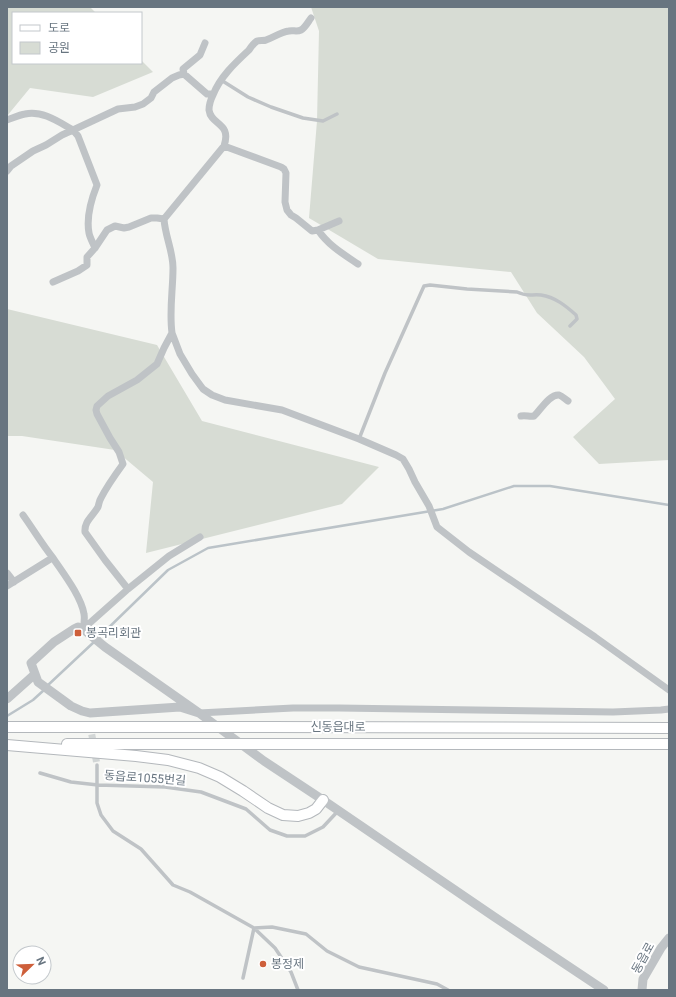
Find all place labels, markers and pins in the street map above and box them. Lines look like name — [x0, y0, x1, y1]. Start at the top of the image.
place label: 봉곡리회관 — [86, 626, 141, 640]
marker: 봉곡리회관 — [73, 628, 83, 638]
place label: 봉정제 — [271, 957, 304, 971]
marker: 봉정제 — [258, 959, 268, 969]

